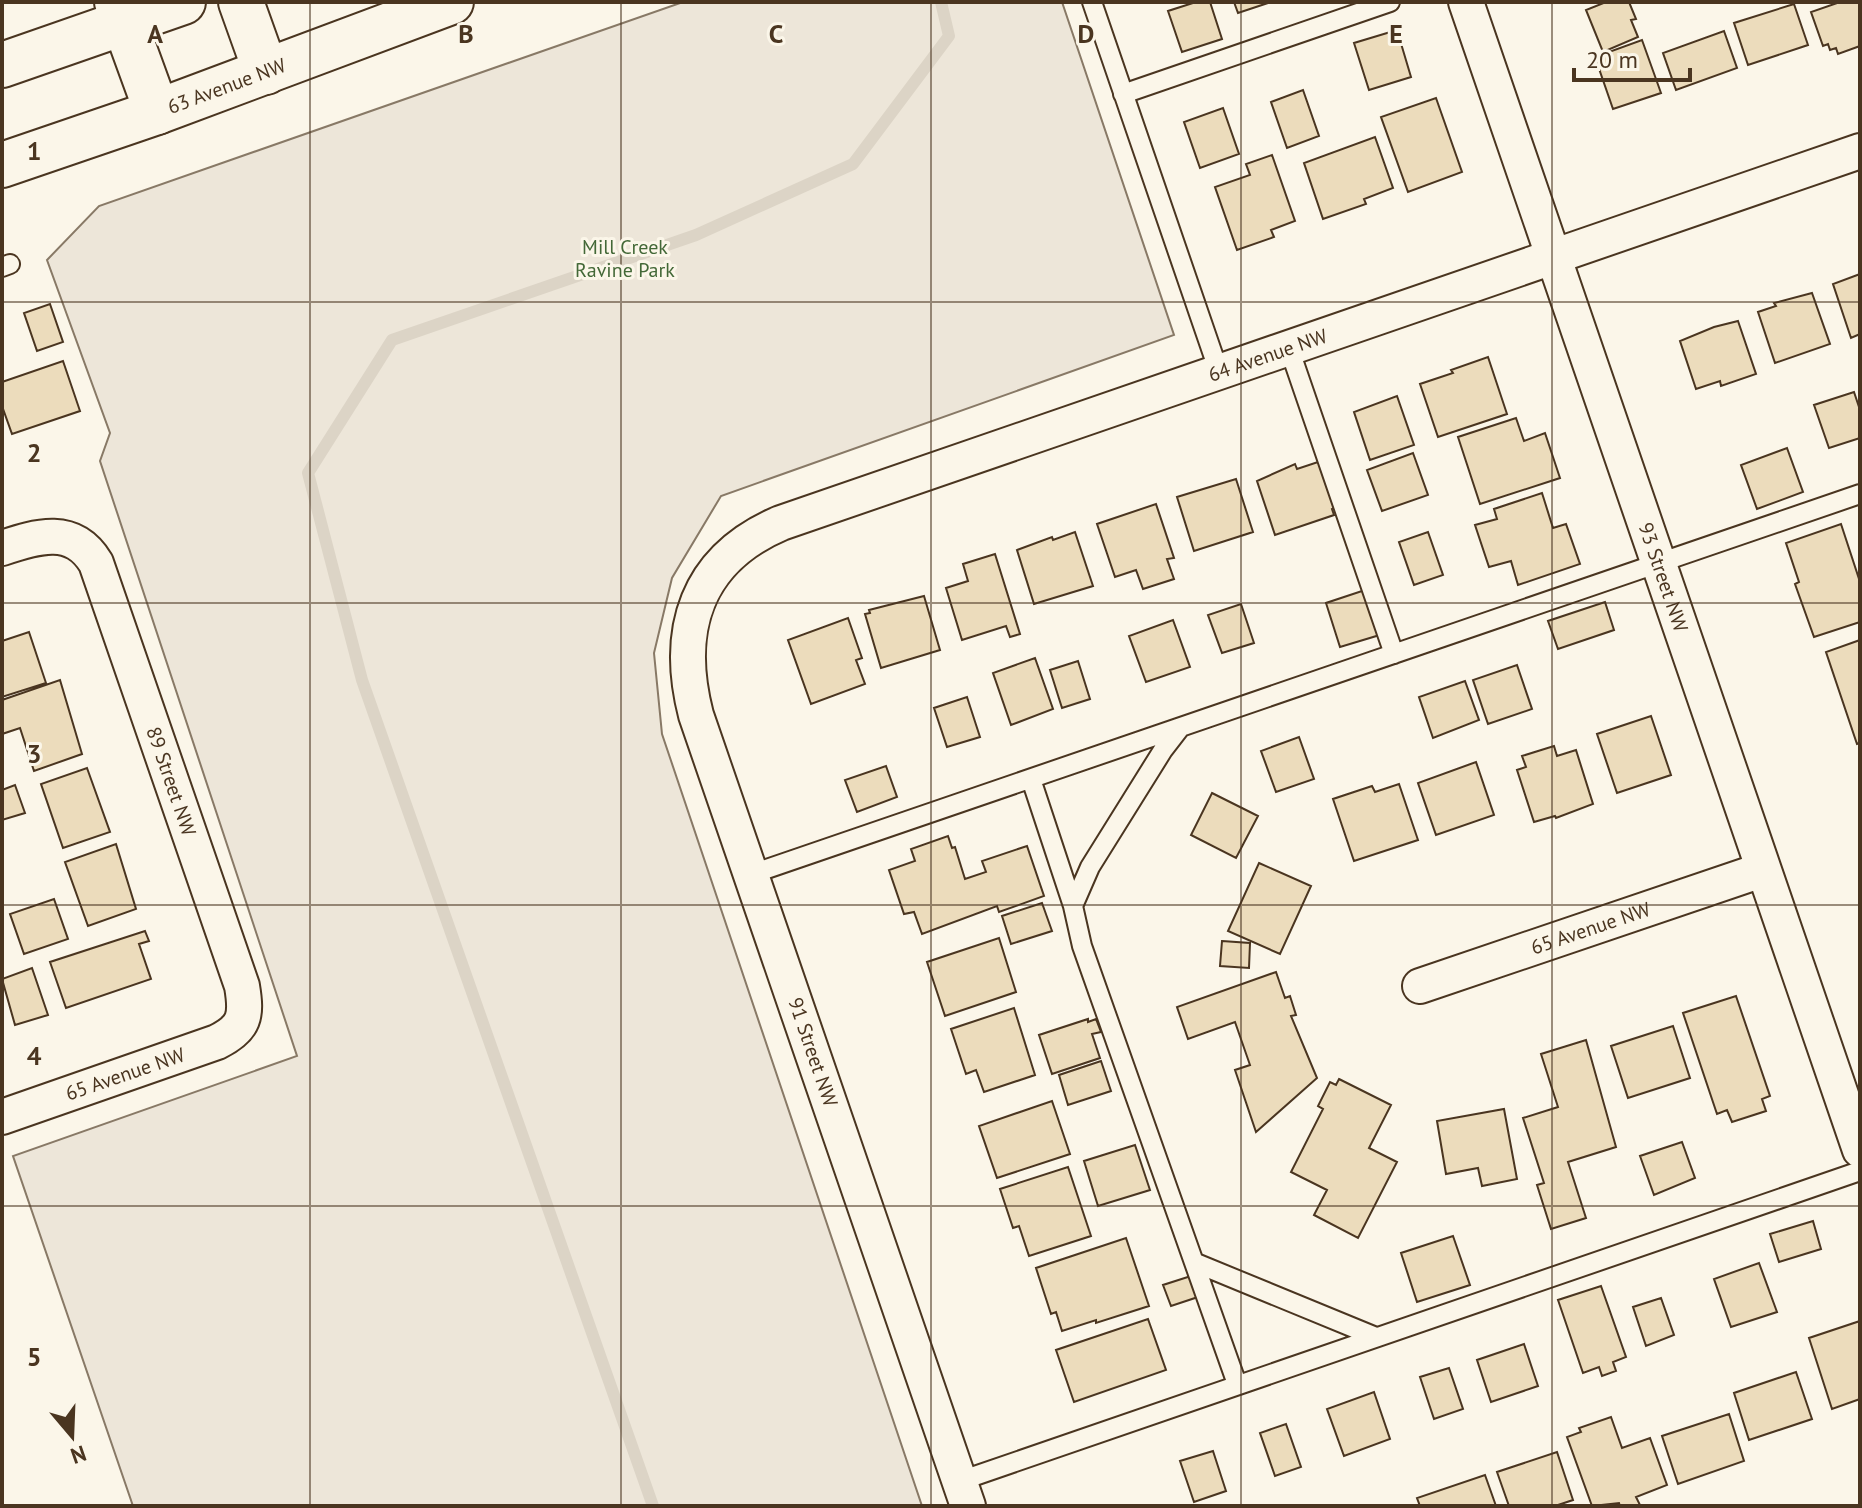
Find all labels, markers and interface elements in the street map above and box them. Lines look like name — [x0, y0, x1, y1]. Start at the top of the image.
text: A — [147, 17, 163, 50]
text: B — [458, 17, 474, 50]
text: C — [769, 17, 783, 50]
text: D — [1078, 17, 1094, 50]
text: E — [1389, 17, 1403, 50]
scale bar — [1574, 32, 1690, 82]
text: 20 m — [1586, 44, 1638, 75]
street label: 63 Avenue NW — [164, 52, 290, 120]
text: 1 — [27, 134, 41, 167]
park label: Mill Creek Ravine Park — [575, 234, 675, 283]
street label: 64 Avenue NW — [1205, 323, 1331, 388]
text: 2 — [27, 436, 41, 469]
street label: 93 Street NW — [1633, 519, 1694, 635]
street label: 89 Street NW — [140, 723, 202, 839]
text: 3 — [27, 737, 41, 770]
street label: 65 Avenue NW — [1527, 896, 1654, 960]
street label: 91 Street NW — [782, 994, 844, 1110]
text: 4 — [27, 1039, 42, 1072]
street label: 65 Avenue NW — [62, 1041, 188, 1107]
text: 5 — [27, 1340, 41, 1373]
north arrow — [32, 1396, 112, 1476]
text: N — [67, 1439, 90, 1471]

